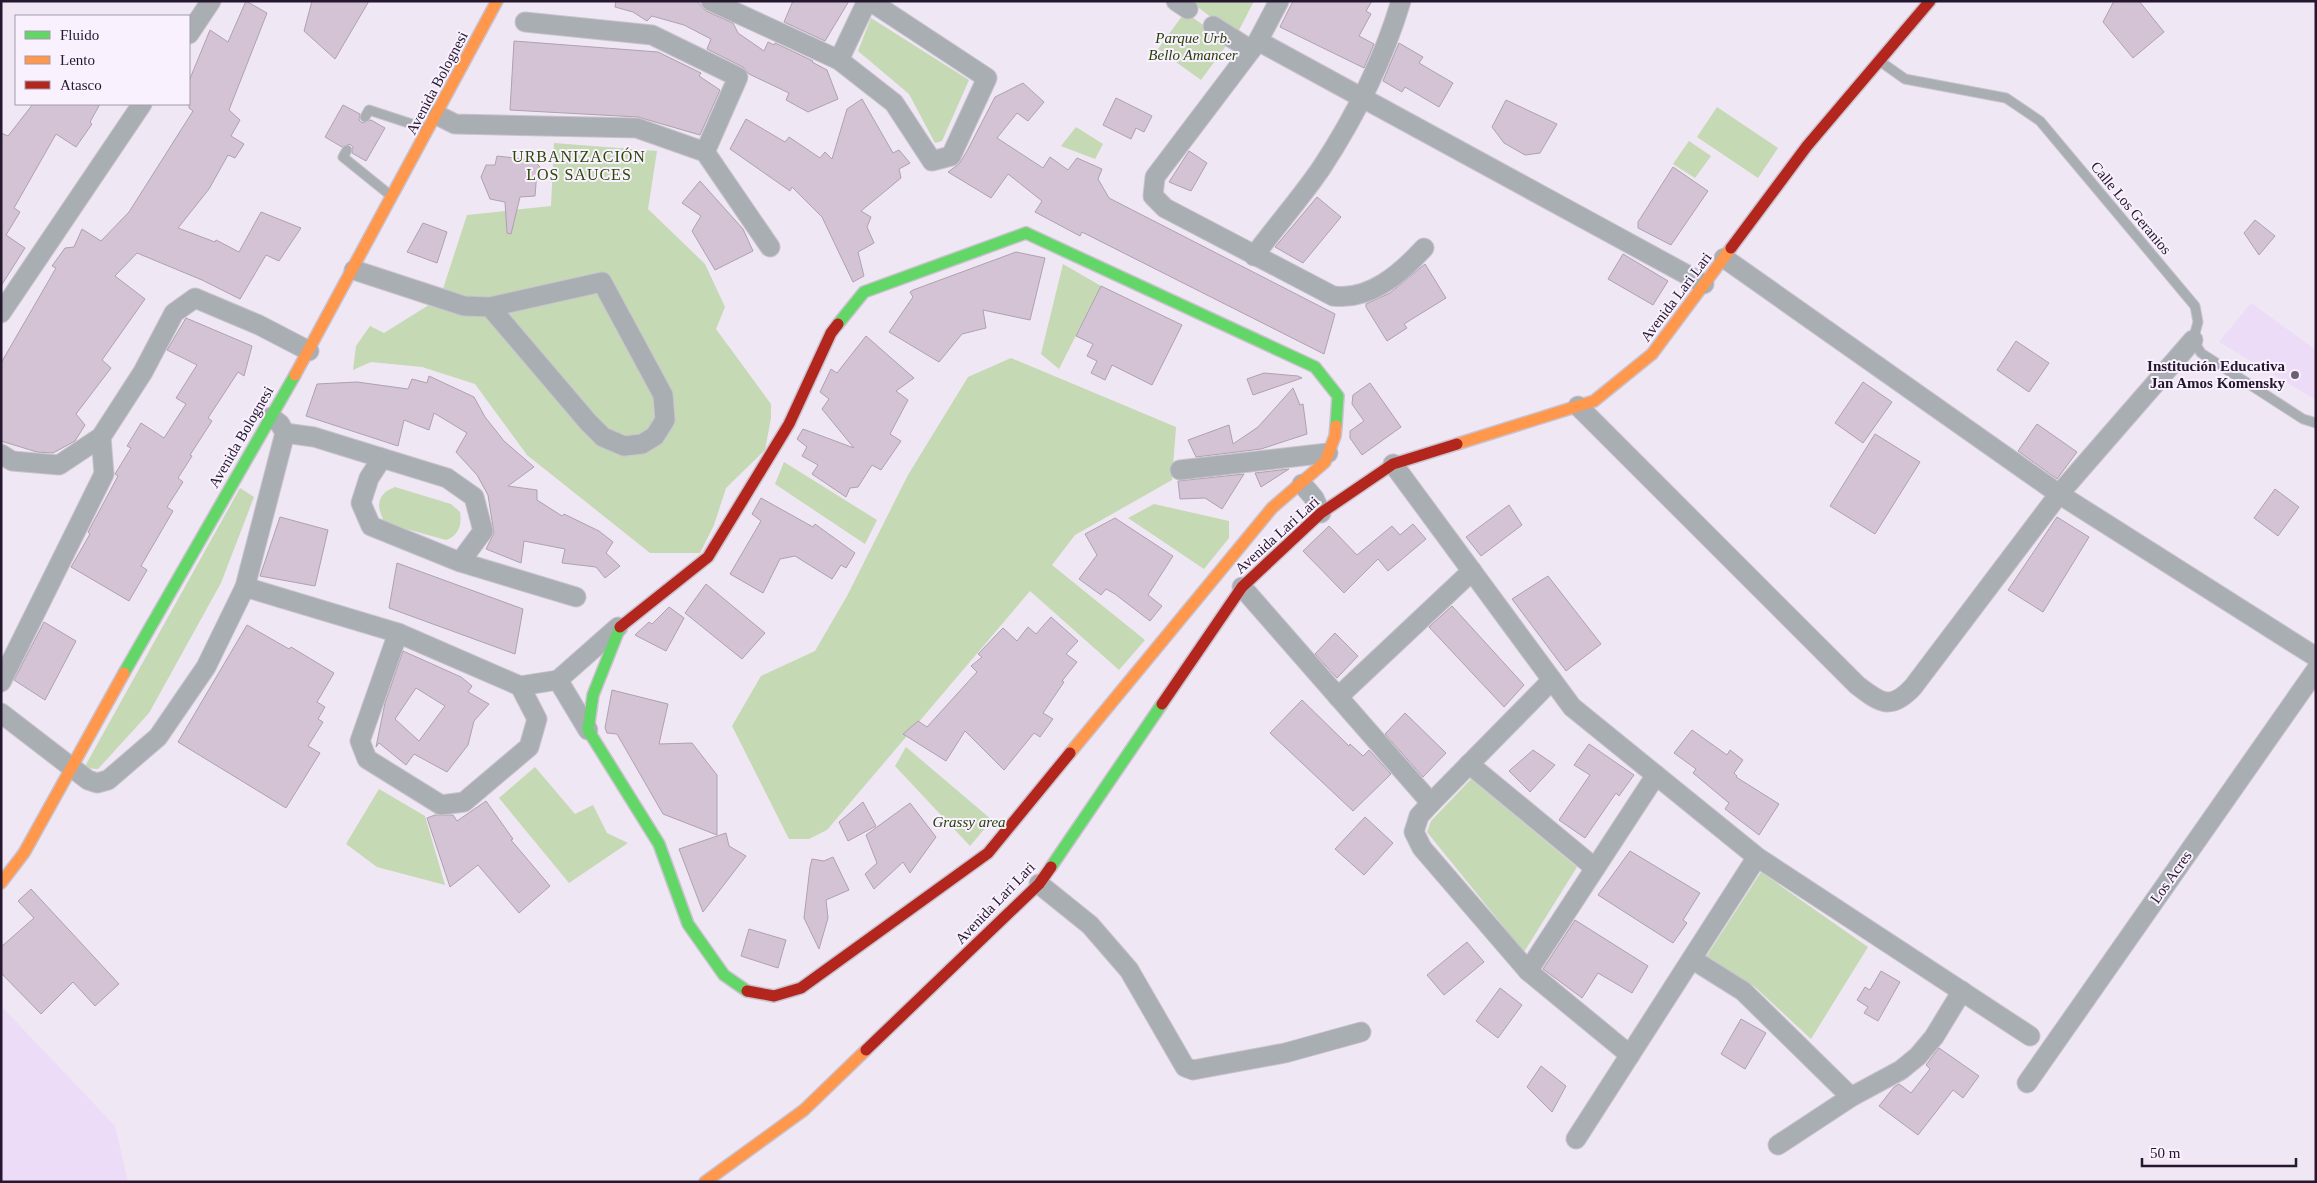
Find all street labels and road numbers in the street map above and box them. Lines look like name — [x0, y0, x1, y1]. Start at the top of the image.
street label: Avenida Bolognesi — [403, 29, 471, 137]
street label: Calle Los Geranios — [2088, 158, 2174, 258]
street label: Avenida Lari Lari — [1637, 249, 1715, 345]
street label: Avenida Bolognesi — [205, 384, 277, 490]
street label: Avenida Lari Lari — [1232, 493, 1322, 577]
street label: Los Acres — [2147, 848, 2195, 906]
street label: Avenida Lari Lari — [952, 859, 1038, 947]

